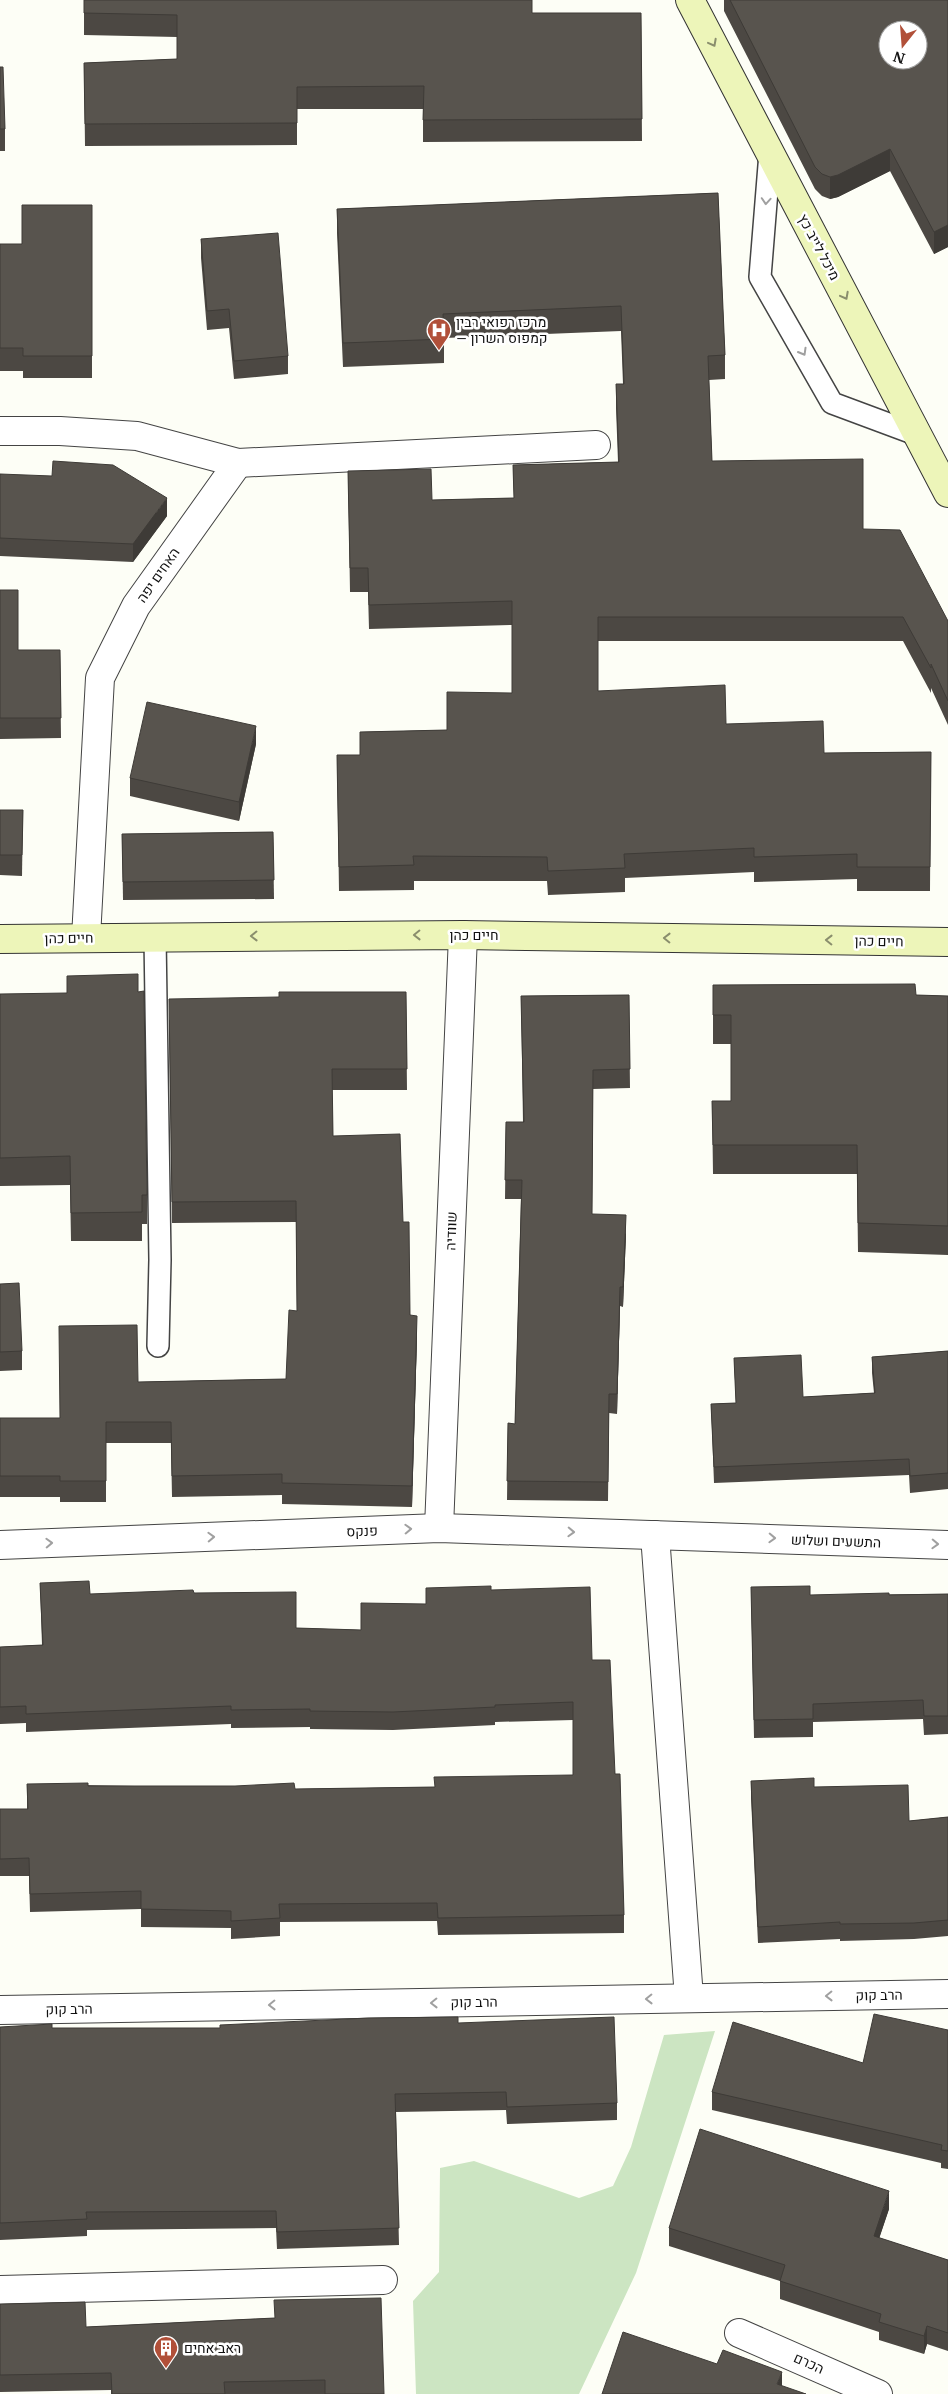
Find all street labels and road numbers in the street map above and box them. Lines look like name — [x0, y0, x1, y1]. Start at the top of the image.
street label: מיכל לייב כץ — [794, 211, 844, 283]
street label: האחים יפה — [132, 544, 184, 606]
street label: חיים כהן — [450, 926, 498, 944]
street label: חיים כהן — [44, 929, 94, 947]
street label: חיים כהן — [854, 932, 904, 950]
street label: שוודיה — [441, 1211, 461, 1251]
street label: פנקס — [346, 1521, 378, 1541]
street label: התשעים ושלוש — [791, 1530, 881, 1552]
street label: הרב קוק — [855, 1986, 903, 2004]
street label: הרב קוק — [450, 1993, 498, 2011]
street label: הרב קוק — [45, 2000, 93, 2018]
street label: הכרם — [791, 2348, 827, 2378]

